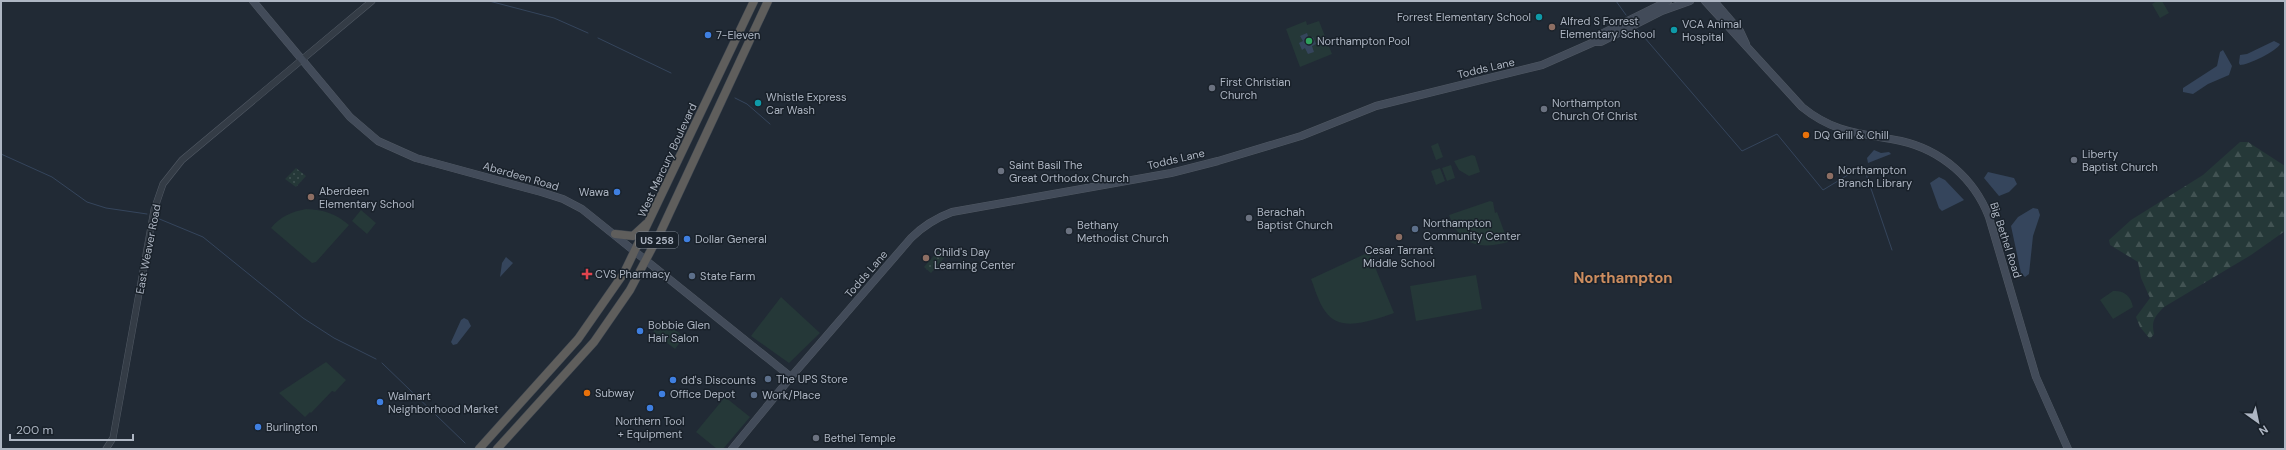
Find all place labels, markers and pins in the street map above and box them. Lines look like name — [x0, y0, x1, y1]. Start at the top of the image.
place label: Forrest Elementary School — [1397, 10, 1531, 24]
marker: Forrest Elementary School — [1534, 12, 1544, 22]
place label: Alfred S Forrest Elementary School — [1560, 14, 1655, 41]
place label: VCA Animal Hospital — [1682, 17, 1742, 44]
marker: Alfred S Forrest Elementary School — [1547, 22, 1557, 32]
marker: VCA Animal Hospital — [1669, 25, 1679, 35]
place label: 7-Eleven — [716, 28, 760, 42]
marker: 7-Eleven — [703, 30, 713, 40]
place label: Northampton Pool — [1317, 34, 1410, 48]
marker: Northampton Pool — [1304, 36, 1314, 46]
place label: First Christian Church — [1220, 75, 1291, 102]
marker: First Christian Church — [1207, 83, 1217, 93]
place label: Whistle Express Car Wash — [766, 90, 847, 117]
place label: Northampton Church Of Christ — [1552, 96, 1638, 123]
marker: Whistle Express Car Wash — [753, 98, 763, 108]
marker: Northampton Church Of Christ — [1539, 104, 1549, 114]
place label: DQ Grill & Chill — [1814, 128, 1889, 142]
marker: DQ Grill & Chill — [1801, 130, 1811, 140]
place label: Liberty Baptist Church — [2082, 147, 2158, 174]
marker: Liberty Baptist Church — [2069, 155, 2079, 165]
place label: Saint Basil The Great Orthodox Church — [1009, 158, 1129, 185]
place label: Northampton Branch Library — [1838, 163, 1912, 190]
marker: Saint Basil The Great Orthodox Church — [996, 166, 1006, 176]
marker: Northampton Branch Library — [1825, 171, 1835, 181]
place label: Aberdeen Elementary School — [319, 184, 414, 211]
place label: Wawa — [579, 185, 609, 199]
marker: Wawa — [612, 187, 622, 197]
marker: Aberdeen Elementary School — [306, 192, 316, 202]
place label: Berachah Baptist Church — [1257, 205, 1333, 232]
marker: Berachah Baptist Church — [1244, 213, 1254, 223]
place label: Northampton Community Center — [1423, 216, 1521, 243]
place label: Bethany Methodist Church — [1077, 218, 1169, 245]
marker: Northampton Community Center — [1410, 224, 1420, 234]
marker: Bethany Methodist Church — [1064, 226, 1074, 236]
place label: Dollar General — [695, 232, 767, 246]
marker: Cesar Tarrant Middle School — [1394, 232, 1404, 242]
marker: Dollar General — [682, 234, 692, 244]
place label: Cesar Tarrant Middle School — [1363, 243, 1435, 270]
place label: Child's Day Learning Center — [934, 245, 1015, 272]
marker: Child's Day Learning Center — [921, 253, 931, 263]
place label: CVS Pharmacy — [595, 267, 670, 281]
marker: CVS Pharmacy — [582, 269, 592, 279]
place label: State Farm — [700, 269, 755, 283]
marker: State Farm — [687, 271, 697, 281]
place label: Bobbie Glen Hair Salon — [648, 318, 710, 345]
marker: Bobbie Glen Hair Salon — [635, 326, 645, 336]
place label: The UPS Store — [776, 372, 848, 386]
place label: dd's Discounts — [681, 373, 756, 387]
marker: The UPS Store — [763, 374, 773, 384]
marker: dd's Discounts — [668, 375, 678, 385]
place label: Subway — [595, 386, 635, 400]
place label: Office Depot — [670, 387, 735, 401]
marker: Subway — [582, 388, 592, 398]
place label: Work/Place — [762, 388, 821, 402]
place label: Walmart Neighborhood Market — [388, 389, 498, 416]
marker: Office Depot — [657, 389, 667, 399]
marker: Work/Place — [749, 390, 759, 400]
marker: Walmart Neighborhood Market — [375, 397, 385, 407]
marker: Northern Tool + Equipment — [645, 403, 655, 413]
place label: Northern Tool + Equipment — [615, 414, 685, 441]
place label: Burlington — [266, 420, 318, 434]
marker: Burlington — [253, 422, 263, 432]
place label: Bethel Temple — [824, 431, 896, 445]
marker: Bethel Temple — [811, 433, 821, 443]

